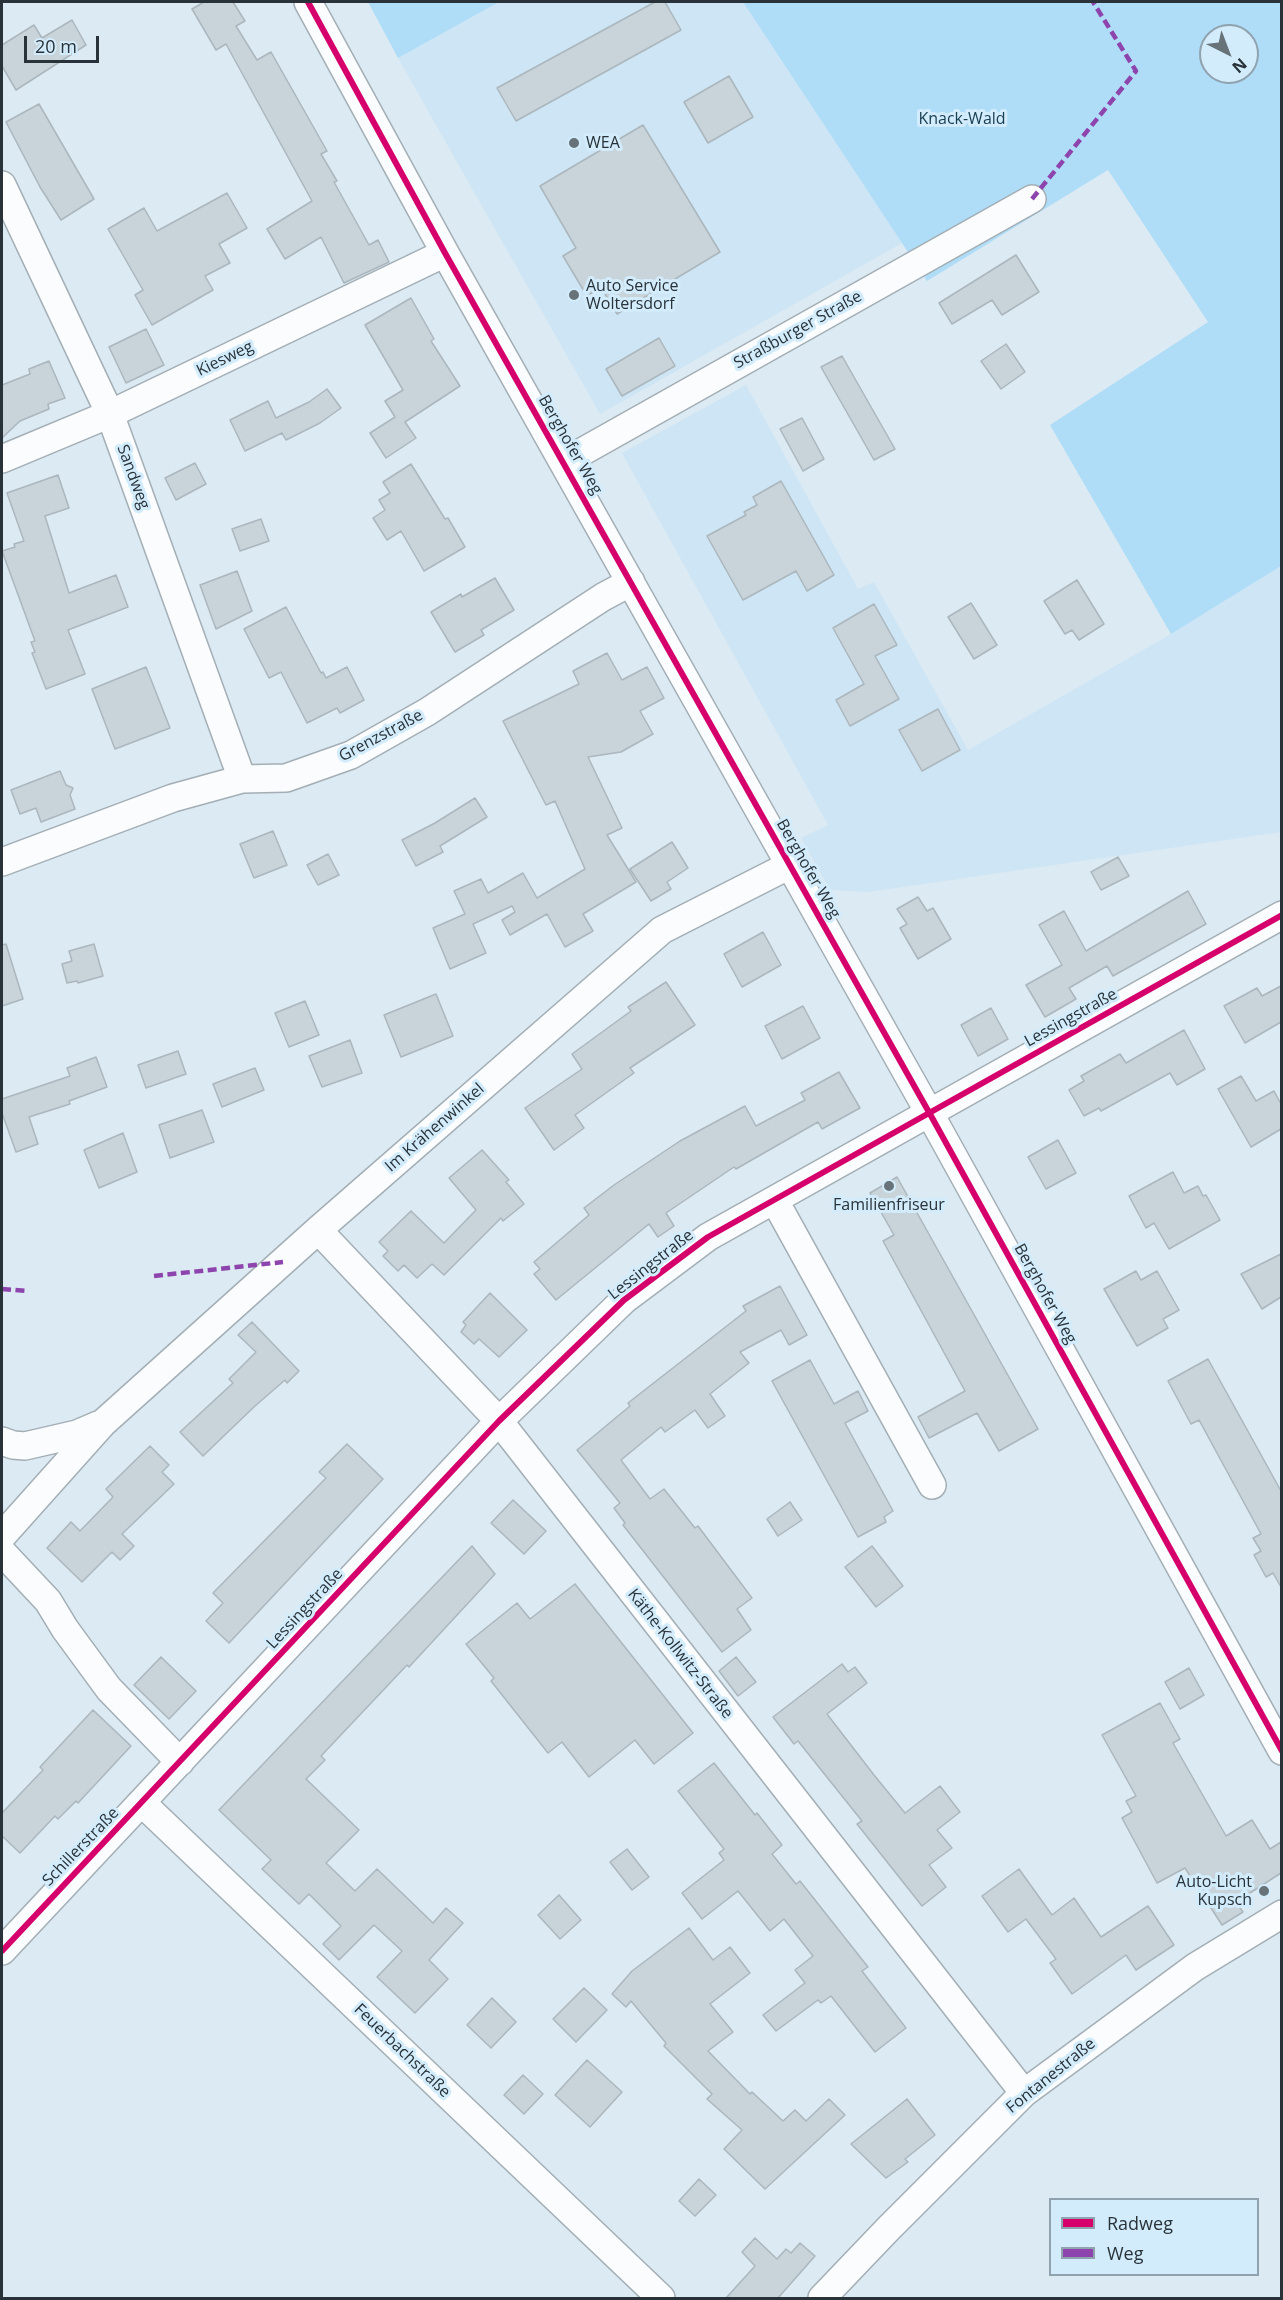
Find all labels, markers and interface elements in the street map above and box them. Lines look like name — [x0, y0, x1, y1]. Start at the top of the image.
scale bar — [27, 24, 102, 62]
north arrow — [1199, 24, 1259, 84]
text: 20 m — [35, 34, 77, 58]
text: N — [1228, 53, 1252, 78]
park label: Knack-Wald — [918, 109, 1006, 129]
place label: WEA — [586, 133, 620, 153]
marker: WEA — [567, 136, 581, 150]
place label: Auto Service Woltersdorf — [586, 276, 678, 314]
street label: Straßburger Straße — [731, 287, 865, 373]
marker: Auto Service Woltersdorf — [567, 288, 581, 302]
street label: Kiesweg — [194, 337, 256, 381]
street label: Berghofer Weg — [534, 392, 606, 498]
street label: Sandweg — [112, 442, 154, 512]
street label: Grenzstraße — [336, 706, 426, 766]
street label: Berghofer Weg — [772, 816, 844, 922]
street label: Lessingstraße — [1021, 985, 1121, 1051]
street label: Im Krähenwinkel — [382, 1080, 488, 1176]
marker: Familienfriseur — [882, 1179, 896, 1193]
place label: Familienfriseur — [833, 1195, 945, 1215]
street label: Lessingstraße — [605, 1226, 697, 1304]
street label: Berghofer Weg — [1010, 1241, 1080, 1347]
street label: Lessingstraße — [263, 1565, 347, 1653]
street label: Käthe-Kollwitz-Straße — [623, 1585, 737, 1723]
street label: Schillerstraße — [39, 1804, 123, 1890]
place label: Auto-Licht Kupsch — [1176, 1872, 1252, 1910]
marker: Auto-Licht Kupsch — [1257, 1884, 1271, 1898]
street label: Feuerbachstraße — [350, 2000, 454, 2102]
street label: Fontanestraße — [1003, 2034, 1099, 2118]
legend — [1049, 2198, 1259, 2276]
text: Radweg — [1107, 2211, 1173, 2235]
text: Weg — [1107, 2241, 1144, 2265]

